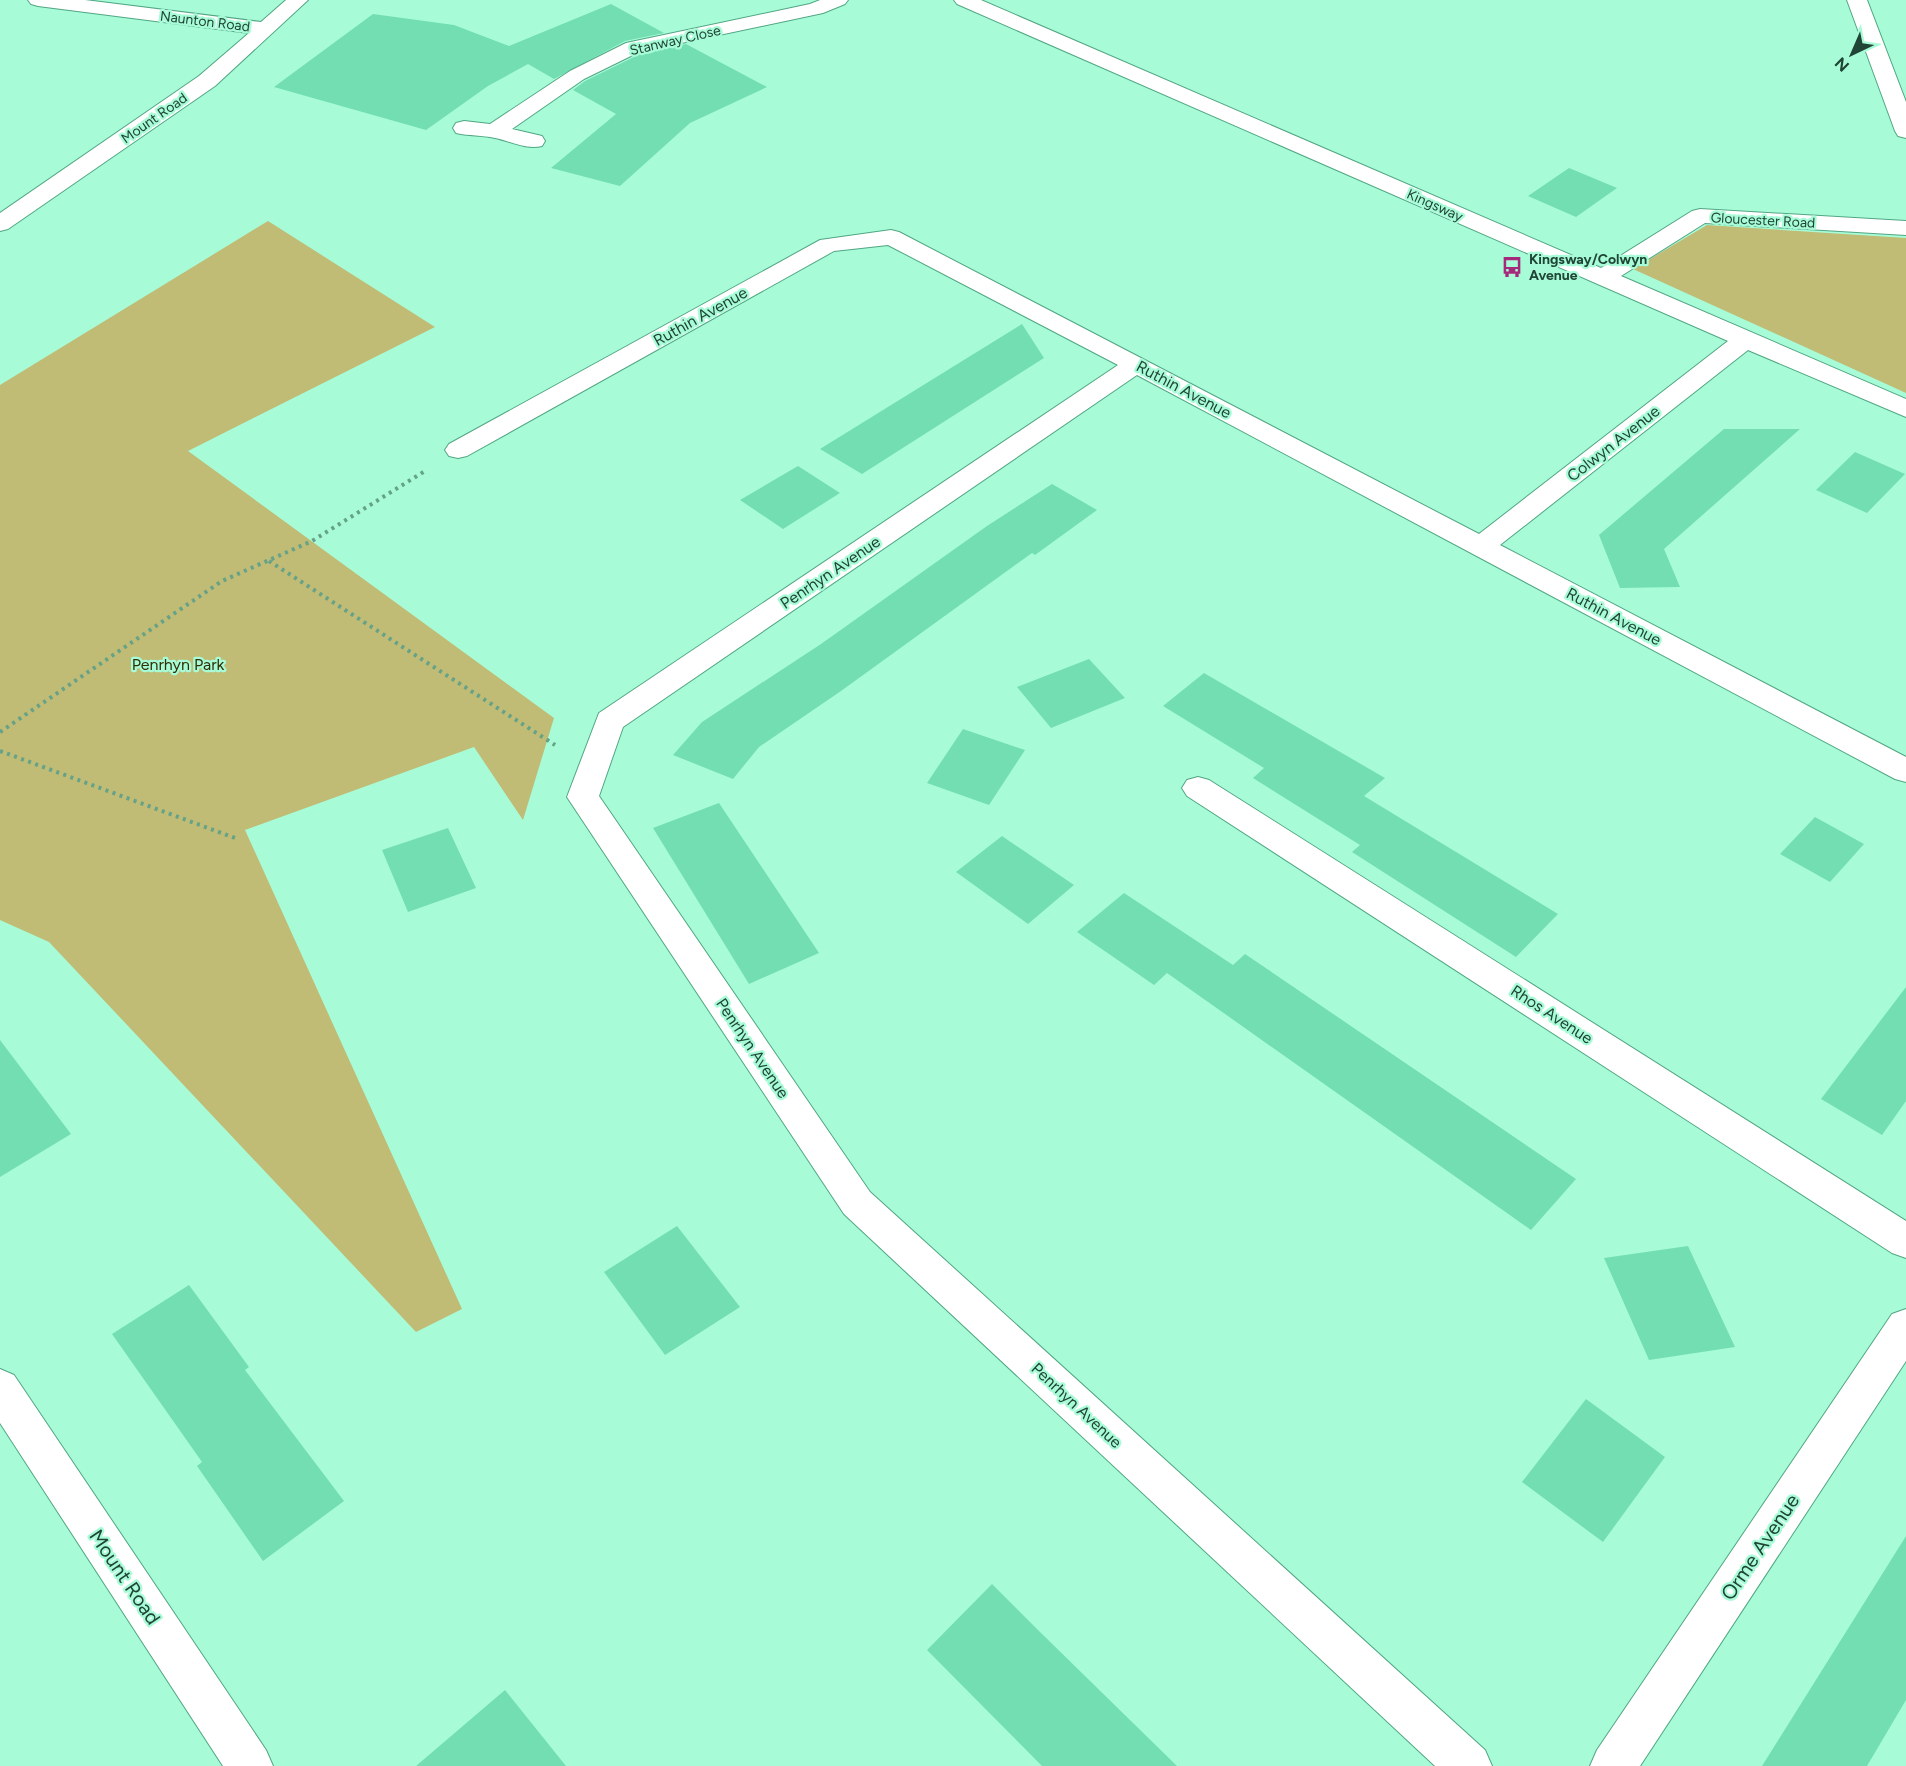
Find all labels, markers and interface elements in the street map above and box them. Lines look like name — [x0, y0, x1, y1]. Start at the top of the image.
street label: Naunton Road — [159, 8, 251, 35]
street label: Stanway Close — [628, 22, 723, 59]
north arrow — [1822, 24, 1882, 84]
text: N — [1831, 53, 1853, 76]
street label: Mount Road — [118, 89, 191, 147]
street label: Kingsway — [1404, 186, 1466, 226]
street label: Gloucester Road — [1710, 209, 1816, 232]
place label: Kingsway/Colwyn Avenue — [1529, 251, 1647, 284]
bus stop icon: Kingsway/Colwyn Avenue — [1500, 255, 1524, 279]
street label: Ruthin Avenue — [650, 283, 751, 350]
street label: Ruthin Avenue — [1133, 356, 1235, 423]
street label: Colwyn Avenue — [1563, 401, 1664, 485]
street label: Penrhyn Avenue — [777, 532, 884, 613]
street label: Ruthin Avenue — [1563, 583, 1665, 650]
park label: Penrhyn Park — [132, 655, 225, 674]
street label: Rhos Avenue — [1507, 981, 1596, 1048]
street label: Penrhyn Avenue — [712, 995, 793, 1102]
street label: Penrhyn Avenue — [1028, 1359, 1126, 1452]
street label: Orme Avenue — [1716, 1489, 1804, 1605]
street label: Mount Road — [84, 1525, 166, 1629]

